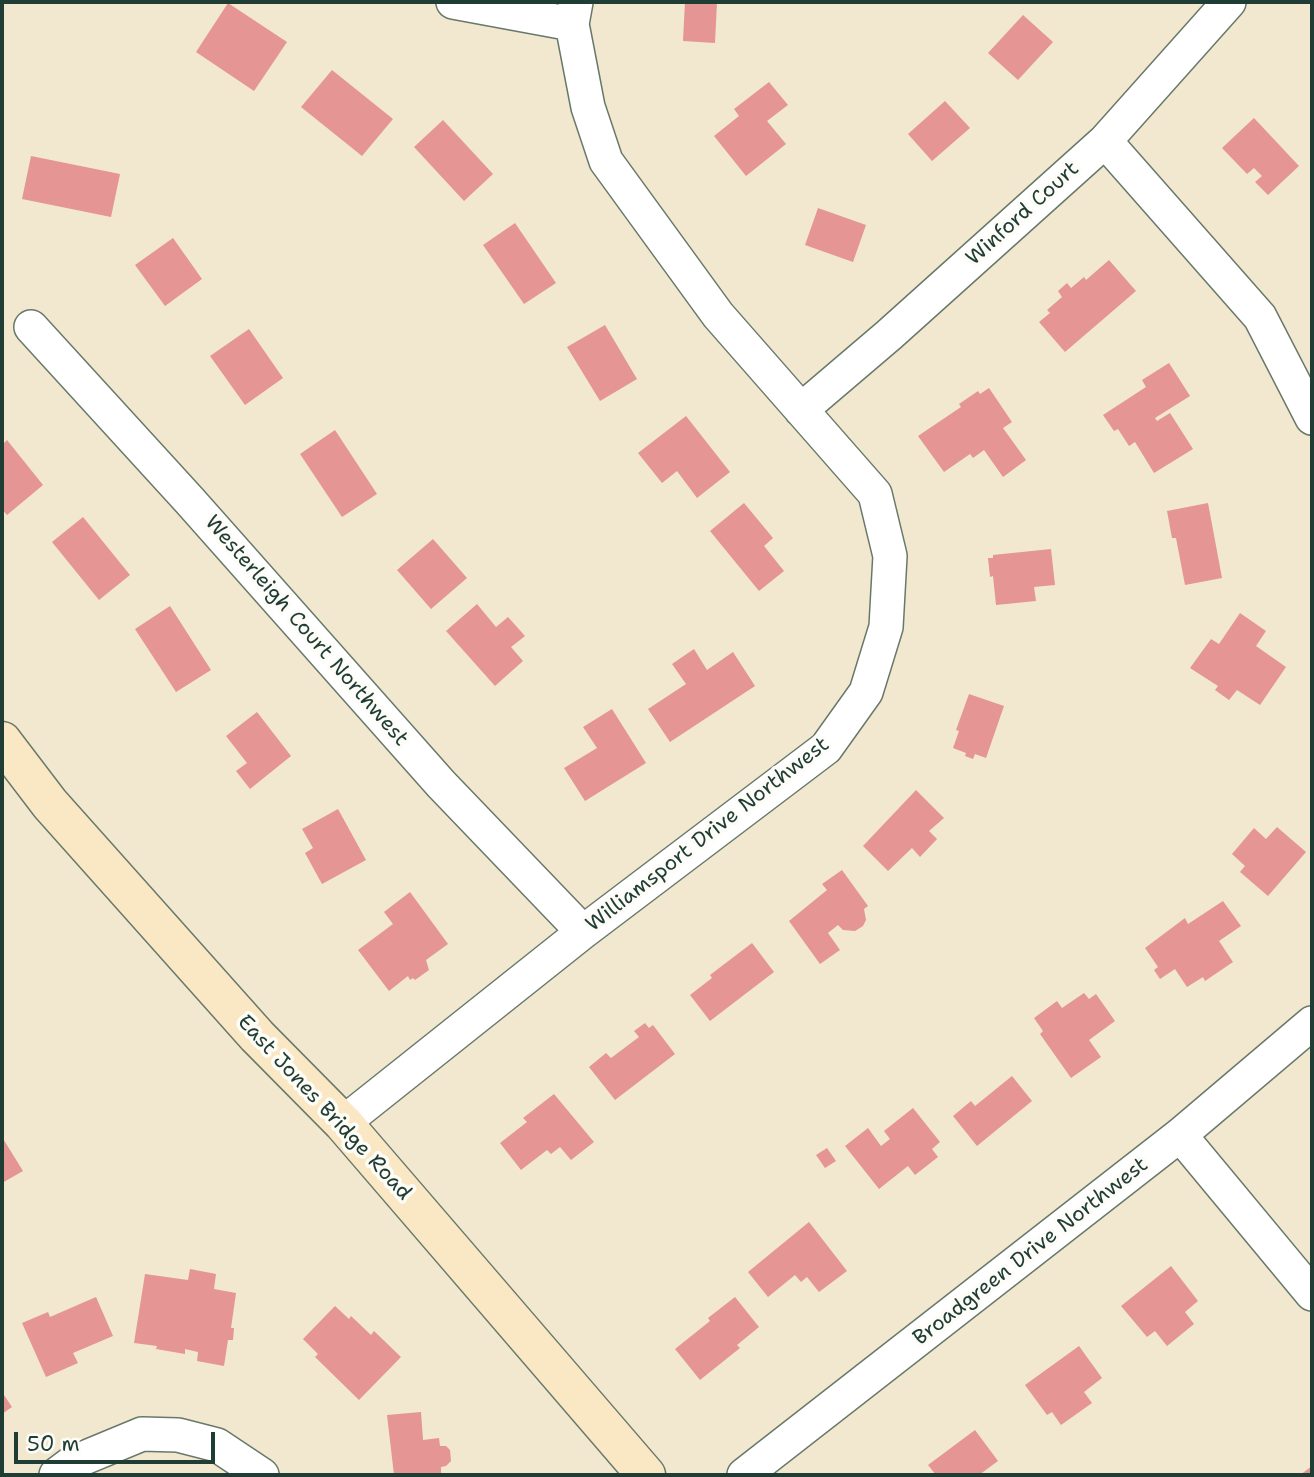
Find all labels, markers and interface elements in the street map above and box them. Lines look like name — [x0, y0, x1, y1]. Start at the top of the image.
street label: Winford Court — [961, 157, 1085, 271]
street label: Westerleigh Court Northwest — [199, 511, 413, 751]
street label: Williamsport Drive Northwest — [581, 732, 835, 938]
street label: East Jones Bridge Road — [232, 1010, 416, 1206]
street label: Broadgreen Drive Northwest — [909, 1153, 1153, 1351]
scale bar — [18, 1418, 219, 1462]
text: 50 m — [27, 1430, 80, 1458]

